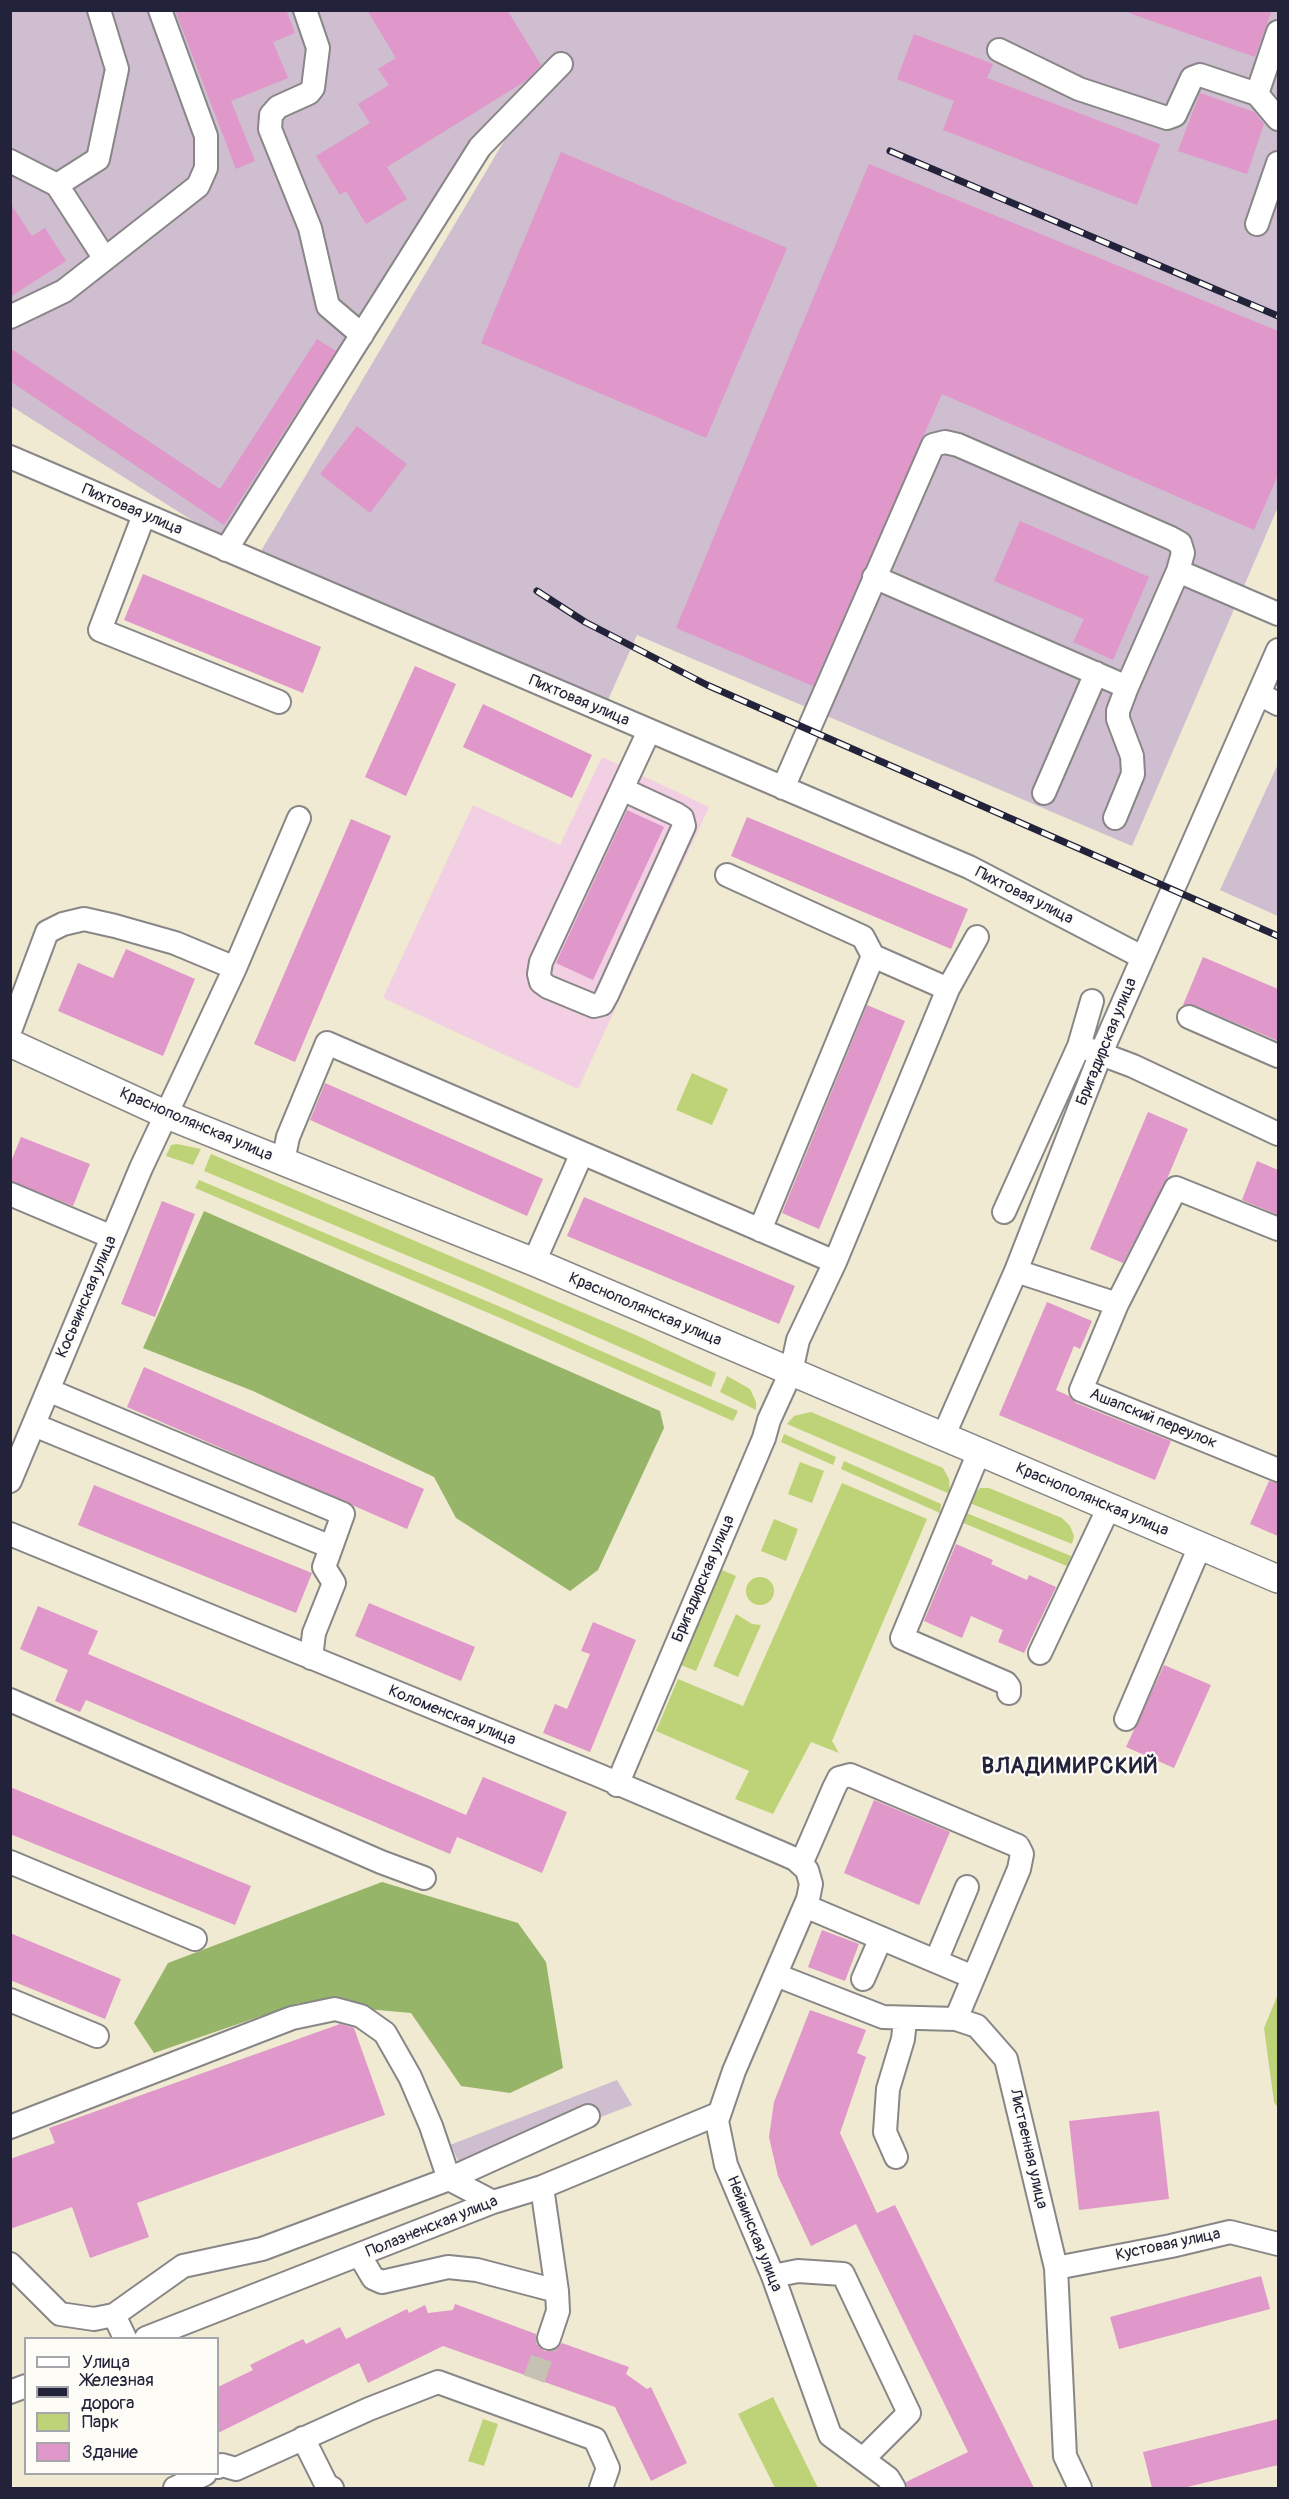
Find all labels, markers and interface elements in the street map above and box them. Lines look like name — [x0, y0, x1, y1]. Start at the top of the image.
street label: Пихтовая улица — [79, 480, 185, 540]
street label: Пихтовая улица — [526, 671, 632, 731]
street label: Пихтовая улица — [972, 863, 1076, 929]
street label: Бригадирская улица — [1073, 975, 1141, 1109]
street label: Краснополянская улица — [117, 1084, 275, 1166]
street label: Косьвинская улица — [53, 1233, 121, 1361]
street label: Краснополянская улица — [566, 1269, 724, 1351]
street label: Ашапский переулок — [1087, 1385, 1219, 1453]
street label: Краснополянская улица — [1013, 1459, 1171, 1541]
street label: Бригадирская улица — [669, 1513, 739, 1645]
street label: Коломенская улица — [385, 1682, 519, 1750]
district label: ВЛАДИМИРСКИЙ — [982, 1754, 1158, 1780]
street label: Лиственная улица — [1005, 2087, 1051, 2211]
street label: Нейвинская улица — [722, 2173, 786, 2295]
street label: Полазненская улица — [363, 2192, 501, 2262]
street label: Кустовая улица — [1114, 2225, 1222, 2265]
legend — [24, 2337, 219, 2475]
text: Улица — [82, 2351, 130, 2374]
text: Железная дорога — [81, 2369, 154, 2415]
text: Парк — [82, 2411, 119, 2434]
text: Здание — [82, 2441, 138, 2464]

